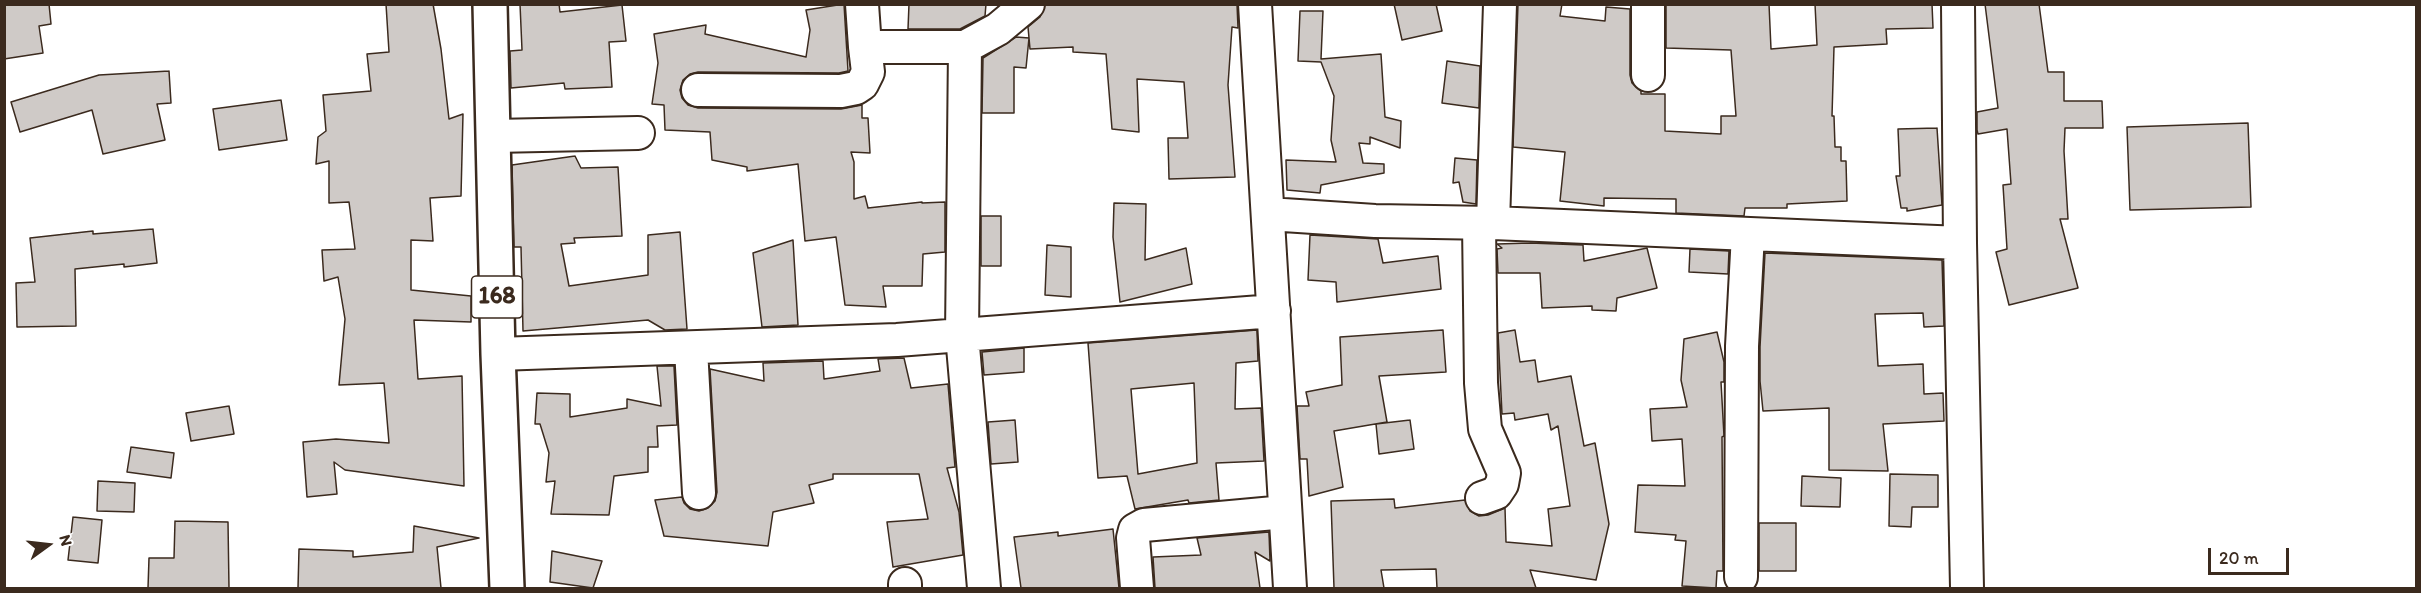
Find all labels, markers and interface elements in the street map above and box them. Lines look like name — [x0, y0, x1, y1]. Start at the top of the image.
road number: 168 — [472, 276, 522, 318]
north arrow — [18, 515, 78, 575]
text: N — [55, 533, 76, 548]
scale bar — [2211, 536, 2292, 574]
text: 20 m — [2219, 547, 2259, 569]

